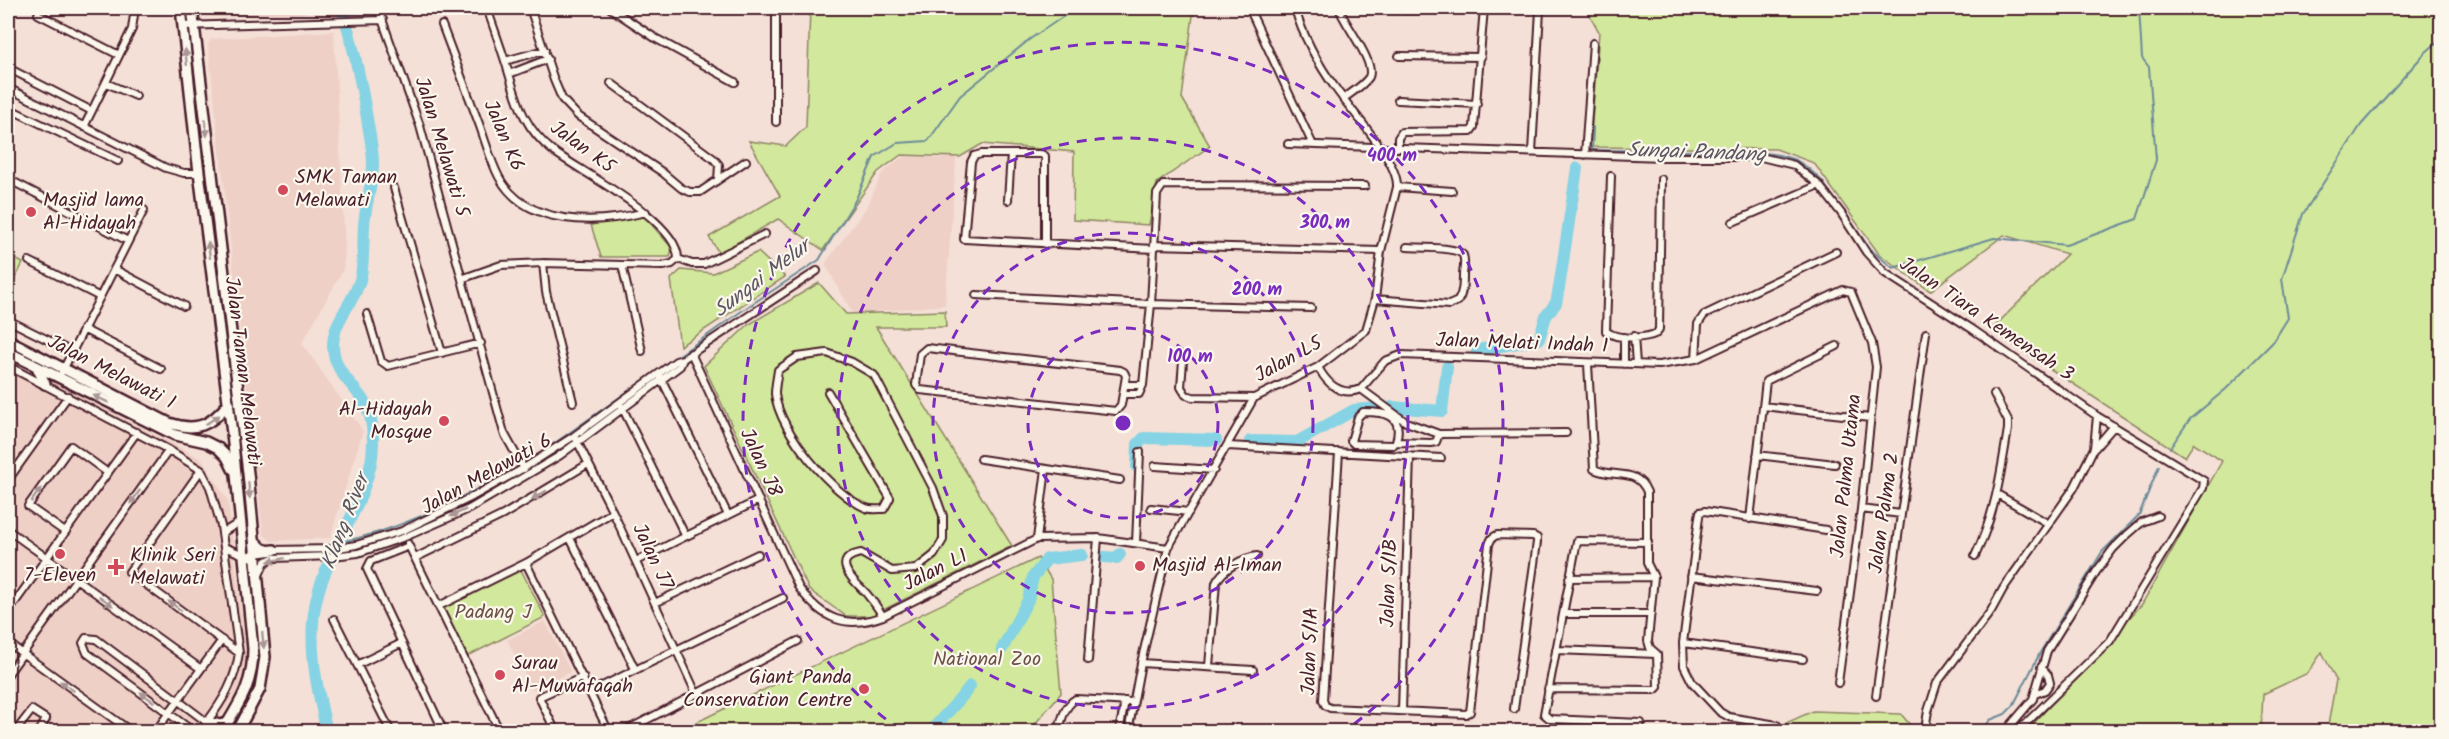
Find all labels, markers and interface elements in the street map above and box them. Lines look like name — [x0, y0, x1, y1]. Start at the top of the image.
one-way arrow — [181, 47, 191, 66]
street label: Jalan Melawati 5 — [405, 73, 478, 222]
street label: Jalan K6 — [474, 95, 532, 177]
street label: Jalan K5 — [543, 113, 622, 184]
one-way arrow — [201, 119, 211, 138]
water label: Sungai Pandang — [1626, 134, 1767, 172]
text: 400 m — [1367, 142, 1417, 171]
place label: SMK Taman Melawati — [295, 162, 397, 217]
marker: SMK Taman Melawati — [276, 183, 290, 197]
place label: Masjid lama Al-Hidayah — [43, 185, 144, 240]
marker: Masjid lama Al-Hidayah — [24, 205, 38, 219]
text: 300 m — [1299, 209, 1350, 238]
water label: Sungai Melur — [707, 229, 821, 326]
one-way arrow — [204, 241, 213, 260]
street label: Jalan Tiara Kemensah 3 — [1892, 249, 2080, 391]
street label: Jalan Taman Melawati — [215, 275, 270, 469]
text: 200 m — [1232, 276, 1283, 305]
street label: Jalan Melati Indah 1 — [1435, 325, 1609, 363]
street label: Jalan Melawati 1 — [41, 327, 181, 419]
street label: Jalan L5 — [1249, 328, 1330, 392]
text: 100 m — [1167, 343, 1213, 372]
street label: Jalan Palma Utama — [1822, 393, 1872, 559]
one-way arrow — [92, 394, 109, 403]
place label: Al-Hidayah Mosque — [339, 394, 432, 449]
centre of rings — [1113, 413, 1133, 433]
one-way arrow — [203, 414, 220, 425]
marker: Al-Hidayah Mosque — [437, 414, 451, 428]
street label: Jalan J8 — [730, 423, 790, 504]
street label: Jalan Melawati 6 — [416, 426, 558, 524]
street label: Jalan Palma 2 — [1861, 450, 1909, 576]
water label: Klang River — [313, 466, 381, 574]
one-way arrow — [244, 481, 254, 500]
one-way arrow — [30, 487, 41, 503]
one-way arrow — [129, 489, 141, 504]
one-way arrow — [530, 490, 547, 500]
one-way arrow — [449, 508, 467, 518]
street label: Jalan J7 — [623, 518, 682, 596]
street label: Jalan 5/1B — [1372, 538, 1408, 628]
place label: Klinik Seri Melawati — [130, 540, 217, 595]
street label: Jalan L1 — [898, 541, 974, 601]
marker: 7-Eleven — [53, 547, 67, 561]
place label: Masjid Al-Iman — [1152, 550, 1282, 582]
one-way arrow — [266, 556, 285, 565]
marker: Klinik Seri Melawati — [107, 558, 125, 576]
marker: Masjid Al-Iman — [1133, 559, 1147, 573]
place label: 7-Eleven — [24, 560, 96, 592]
one-way arrow — [98, 595, 114, 607]
park label: Padang J — [454, 597, 532, 629]
one-way arrow — [168, 600, 184, 612]
street label: Jalan 5/1A — [1293, 606, 1329, 696]
one-way arrow — [259, 631, 268, 650]
park label: National Zoo — [933, 644, 1041, 676]
place label: Surau Al-Muwafaqah — [512, 648, 633, 703]
place label: Giant Panda Conservation Centre — [683, 662, 852, 717]
marker: Surau Al-Muwafaqah — [493, 668, 507, 682]
one-way arrow — [60, 680, 76, 692]
marker: Giant Panda Conservation Centre — [857, 682, 871, 696]
one-way arrow — [139, 691, 155, 703]

